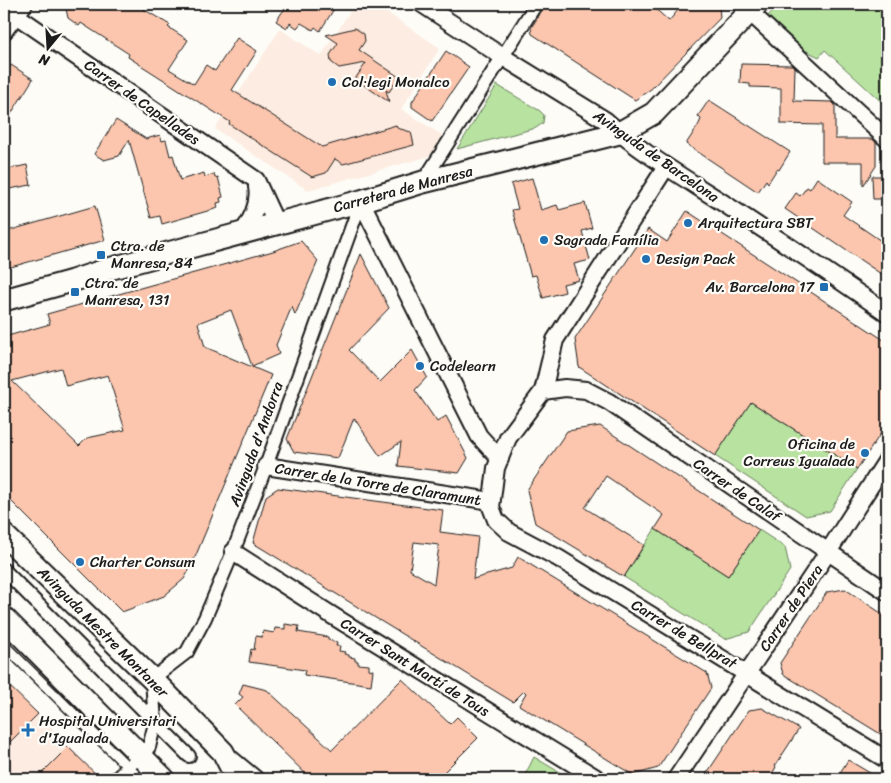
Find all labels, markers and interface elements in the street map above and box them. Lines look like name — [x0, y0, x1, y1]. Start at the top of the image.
north arrow — [22, 22, 72, 72]
text: N — [35, 46, 54, 74]
street label: Carrer de Capellades — [79, 52, 206, 152]
place label: Col·legi Monalco — [342, 69, 450, 95]
marker: Col·legi Monalco — [326, 76, 338, 88]
street label: Avinguda de Barcelona — [587, 102, 725, 210]
street label: Carretera de Manresa — [330, 158, 476, 220]
place label: Arquitectura SBT — [697, 210, 814, 236]
marker: Arquitectura SBT — [682, 217, 694, 229]
place label: Sagrada Família — [554, 227, 659, 253]
place label: Ctra. de Manresa, 84 — [111, 233, 193, 276]
marker: Sagrada Família — [538, 234, 550, 246]
place label: Design Pack — [656, 246, 735, 272]
marker: Ctra. de Manresa, 84 — [95, 249, 107, 261]
marker: Design Pack — [640, 253, 652, 265]
place label: Ctra. de Manresa, 131 — [85, 270, 169, 313]
place label: Av. Barcelona 17 — [704, 274, 815, 300]
marker: Av. Barcelona 17 — [818, 281, 830, 293]
marker: Ctra. de Manresa, 131 — [69, 286, 81, 298]
place label: Codelearn — [430, 353, 496, 379]
marker: Codelearn — [414, 360, 426, 372]
street label: Avinguda d'Andorra — [221, 378, 291, 511]
place label: Oficina de Correus Igualada — [744, 431, 855, 474]
marker: Oficina de Correus Igualada — [859, 447, 871, 459]
street label: Carrer de Calaf — [688, 451, 787, 530]
street label: Carrer de la Torre de Claramunt — [273, 455, 483, 513]
place label: Charter Consum — [90, 549, 196, 575]
marker: Charter Consum — [74, 556, 86, 568]
street label: Avinguda Mestre Montaner — [30, 559, 176, 705]
street label: Carrer de Piera — [752, 559, 830, 657]
street label: Carrer de Bellprat — [626, 592, 743, 676]
street label: Carrer Sant Martí de Tous — [335, 610, 495, 724]
place label: Hospital Universitari d'Igualada — [39, 708, 177, 751]
marker: Hospital Universitari d'Igualada — [21, 723, 35, 737]

